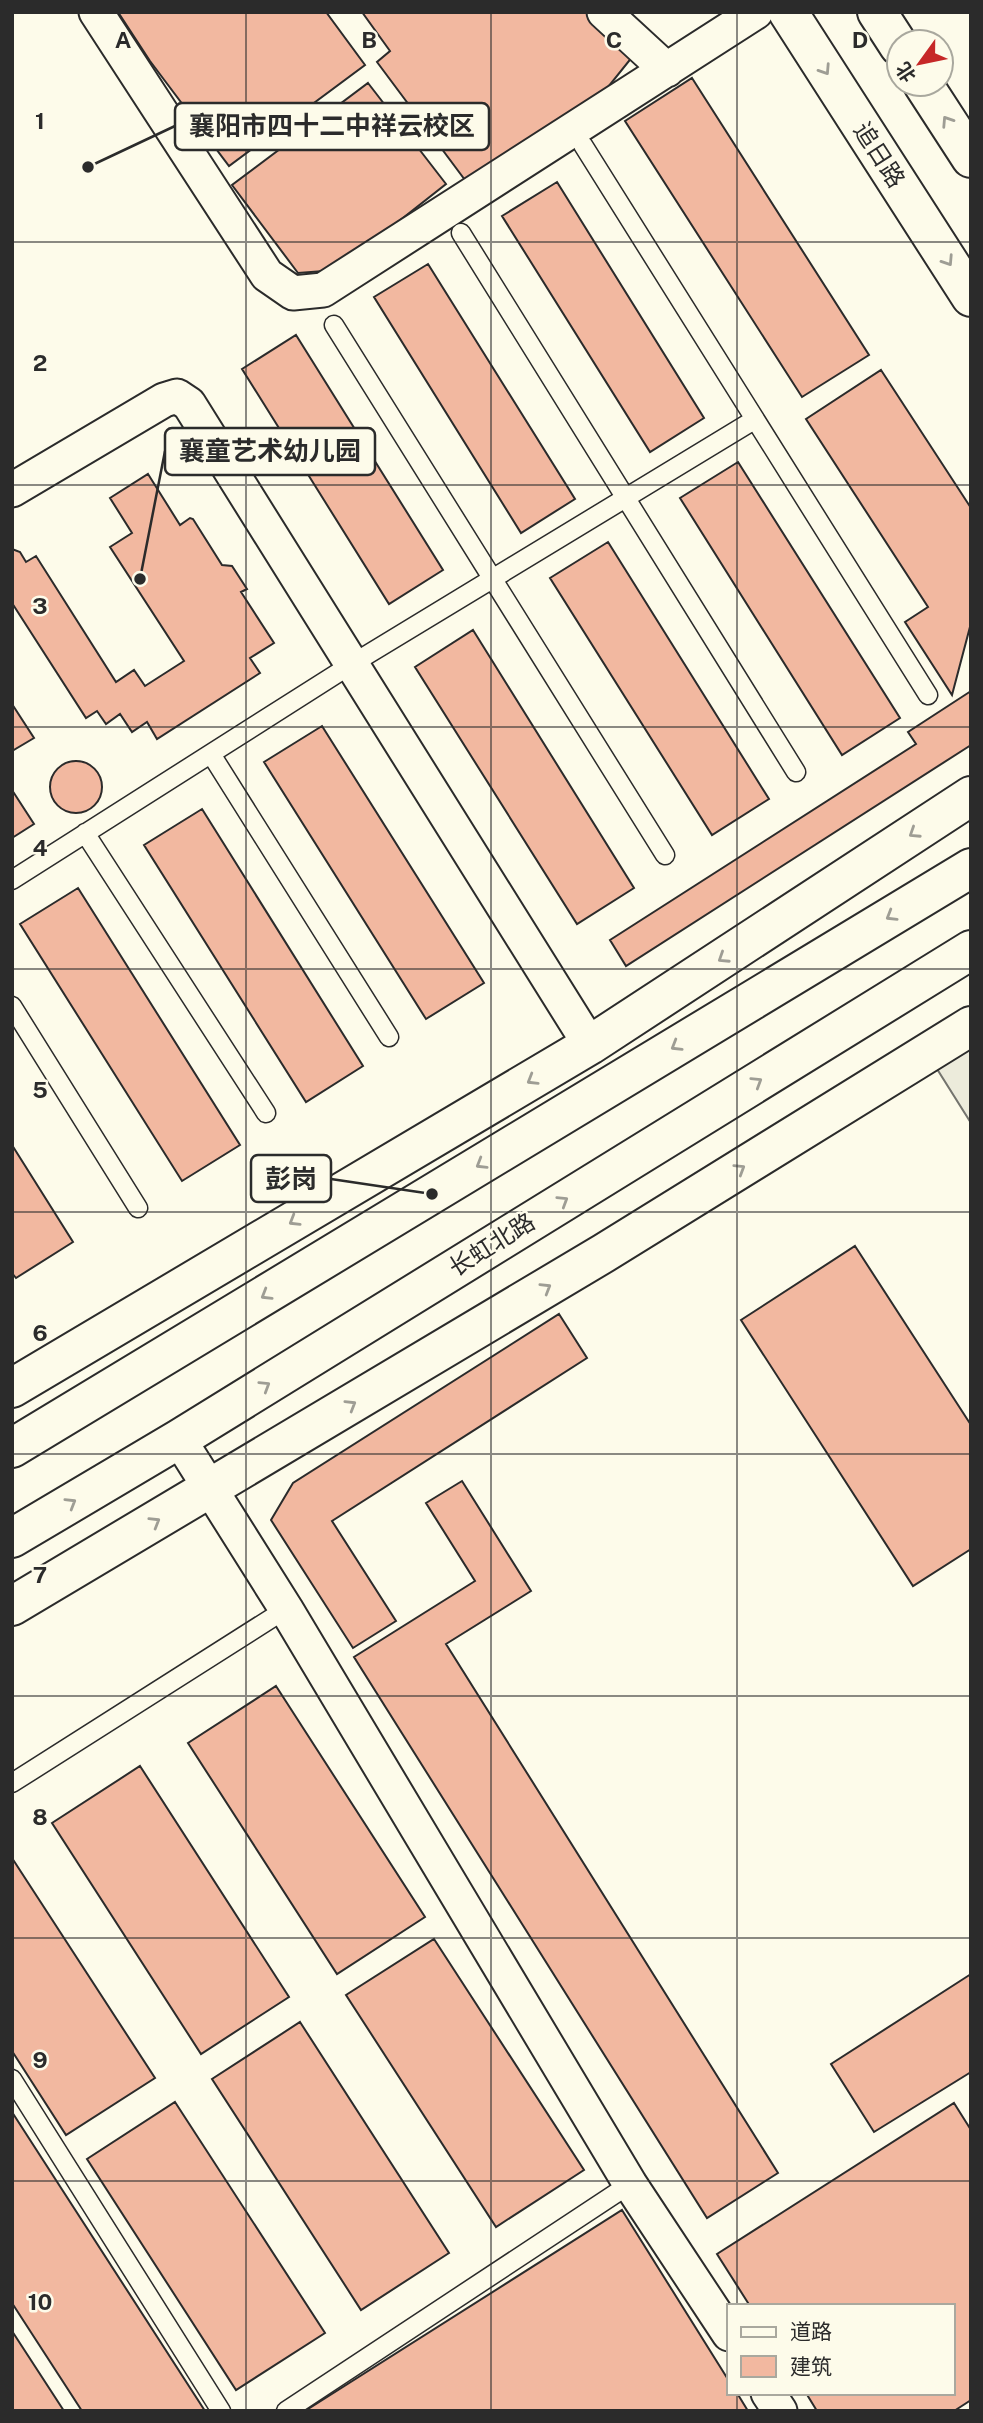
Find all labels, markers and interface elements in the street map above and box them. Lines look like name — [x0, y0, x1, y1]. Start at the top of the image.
text: A — [115, 26, 132, 53]
text: B — [361, 26, 377, 53]
text: C — [606, 26, 622, 53]
text: D — [852, 26, 868, 53]
north arrow — [885, 28, 955, 98]
text: 北 — [891, 58, 920, 86]
one-way arrow — [816, 62, 829, 75]
callout: 襄阳市四十二中祥云校区 — [175, 103, 489, 150]
text: 1 — [35, 107, 45, 134]
text: 襄阳市四十二中祥云校区 — [189, 110, 475, 141]
one-way arrow — [943, 116, 955, 129]
street label: 追日路 — [848, 117, 911, 192]
one-way arrow — [939, 253, 952, 266]
text: 2 — [33, 349, 47, 376]
callout: 襄童艺术幼儿园 — [165, 428, 375, 475]
text: 襄童艺术幼儿园 — [179, 435, 361, 466]
text: 3 — [32, 592, 48, 619]
one-way arrow — [908, 825, 921, 838]
text: 4 — [32, 834, 48, 861]
one-way arrow — [886, 908, 899, 921]
one-way arrow — [718, 950, 731, 963]
one-way arrow — [670, 1038, 683, 1051]
one-way arrow — [526, 1072, 539, 1085]
text: 5 — [32, 1076, 48, 1103]
one-way arrow — [749, 1077, 762, 1090]
callout: 彭岗 — [251, 1155, 331, 1202]
one-way arrow — [476, 1156, 489, 1169]
text: 彭岗 — [265, 1163, 317, 1194]
one-way arrow — [732, 1165, 745, 1178]
one-way arrow — [556, 1197, 569, 1210]
street label: 长虹北路 — [443, 1207, 540, 1281]
one-way arrow — [288, 1213, 301, 1226]
one-way arrow — [538, 1283, 551, 1296]
one-way arrow — [260, 1287, 273, 1300]
text: 6 — [32, 1319, 48, 1346]
one-way arrow — [258, 1381, 271, 1394]
one-way arrow — [343, 1400, 356, 1413]
one-way arrow — [63, 1499, 76, 1512]
one-way arrow — [148, 1517, 161, 1530]
text: 7 — [33, 1561, 47, 1588]
text: 8 — [32, 1803, 48, 1830]
text: 9 — [32, 2046, 48, 2073]
text: 10 — [28, 2288, 52, 2315]
legend — [727, 2304, 955, 2395]
text: 道路 — [790, 2319, 832, 2344]
text: 建筑 — [790, 2354, 832, 2379]

